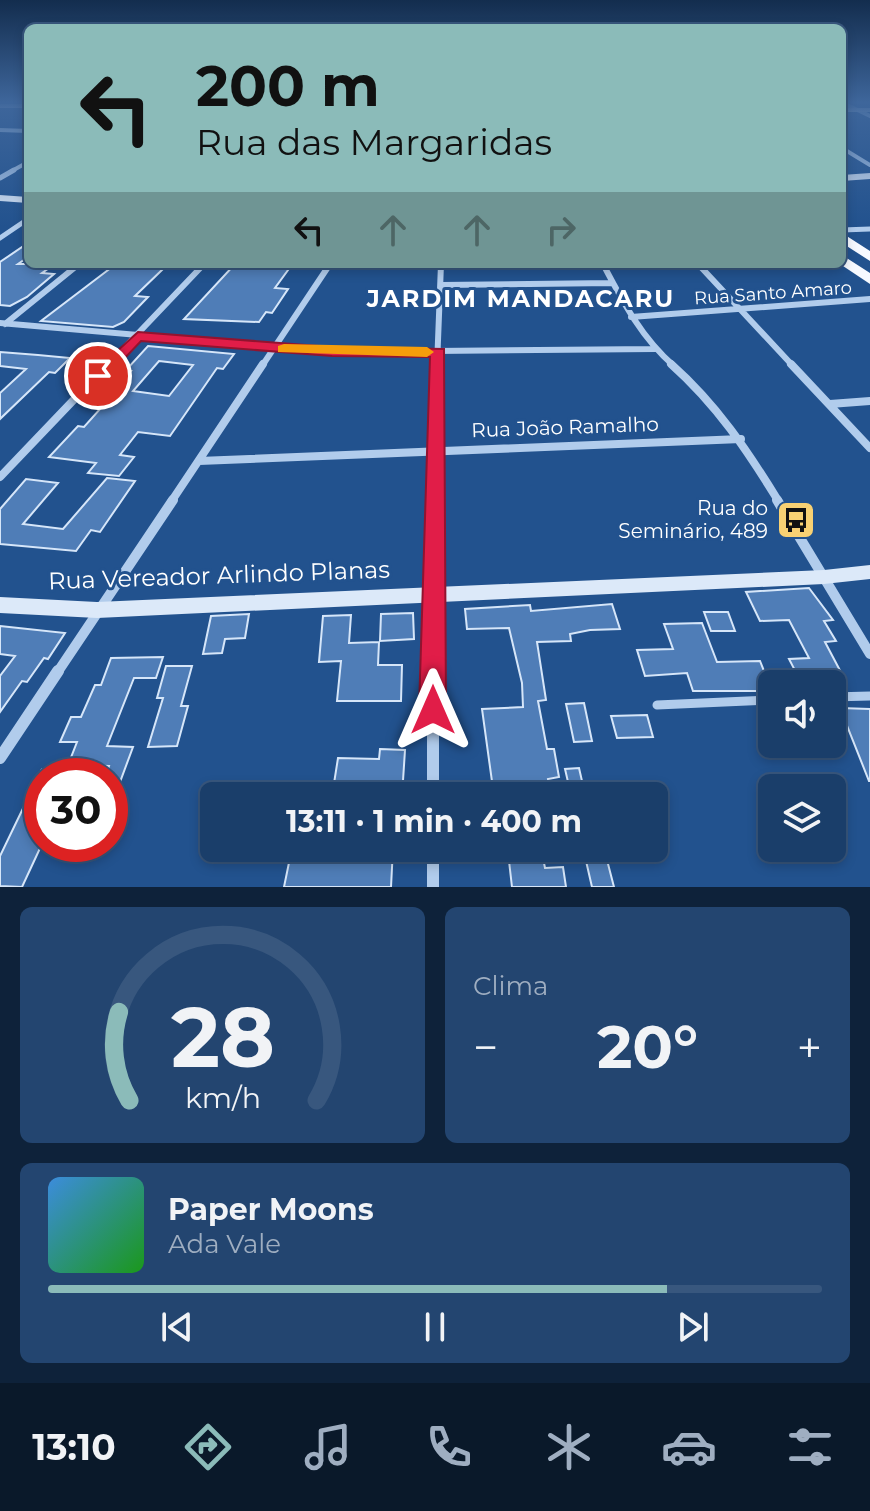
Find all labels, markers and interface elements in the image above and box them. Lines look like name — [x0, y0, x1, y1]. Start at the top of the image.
text: 200 m — [196, 52, 380, 120]
icon: left — [64, 56, 168, 160]
text: Rua das Margaridas — [196, 120, 552, 164]
icon: left — [287, 208, 331, 252]
icon: ahead — [371, 208, 415, 252]
icon: ahead — [455, 208, 499, 252]
icon: right — [539, 208, 583, 252]
street label: Rua Santo Amaro — [693, 277, 853, 309]
district label: JARDIM MANDACARU — [366, 284, 675, 313]
pin — [64, 342, 132, 410]
icon: arrive — [76, 354, 120, 398]
street label: Rua João Ramalho — [471, 412, 659, 442]
place label: Rua do Seminário, 489 — [618, 496, 768, 543]
bus stop icon: Rua do Seminário, 489 — [775, 499, 817, 541]
street label: Rua Vereador Arlindo Planas — [48, 555, 390, 595]
position arrow — [391, 668, 475, 752]
map controls — [758, 670, 846, 862]
button: sound — [758, 670, 846, 758]
speed limit sign: 30 — [24, 758, 128, 862]
button: layers — [758, 774, 846, 862]
text: 13:11 · 1 min · 400 m — [286, 803, 582, 840]
text: Clima — [473, 970, 548, 1002]
text: 28 — [171, 986, 275, 1088]
text: 20° — [597, 1010, 698, 1083]
text: − — [473, 1020, 498, 1074]
text: + — [797, 1020, 822, 1074]
text: km/h — [184, 1080, 261, 1115]
text: Paper Moons — [168, 1191, 374, 1228]
text: Ada Vale — [168, 1228, 281, 1260]
icon: previous — [155, 1305, 199, 1349]
icon: pause — [413, 1305, 457, 1349]
icon: next — [671, 1305, 715, 1349]
icon: directions — [180, 1419, 236, 1475]
icon: music — [300, 1419, 356, 1475]
icon: phone — [421, 1419, 477, 1475]
icon: climate — [541, 1419, 597, 1475]
icon: car — [661, 1419, 717, 1475]
icon: filters — [782, 1419, 838, 1475]
text: 13:10 — [32, 1425, 116, 1469]

